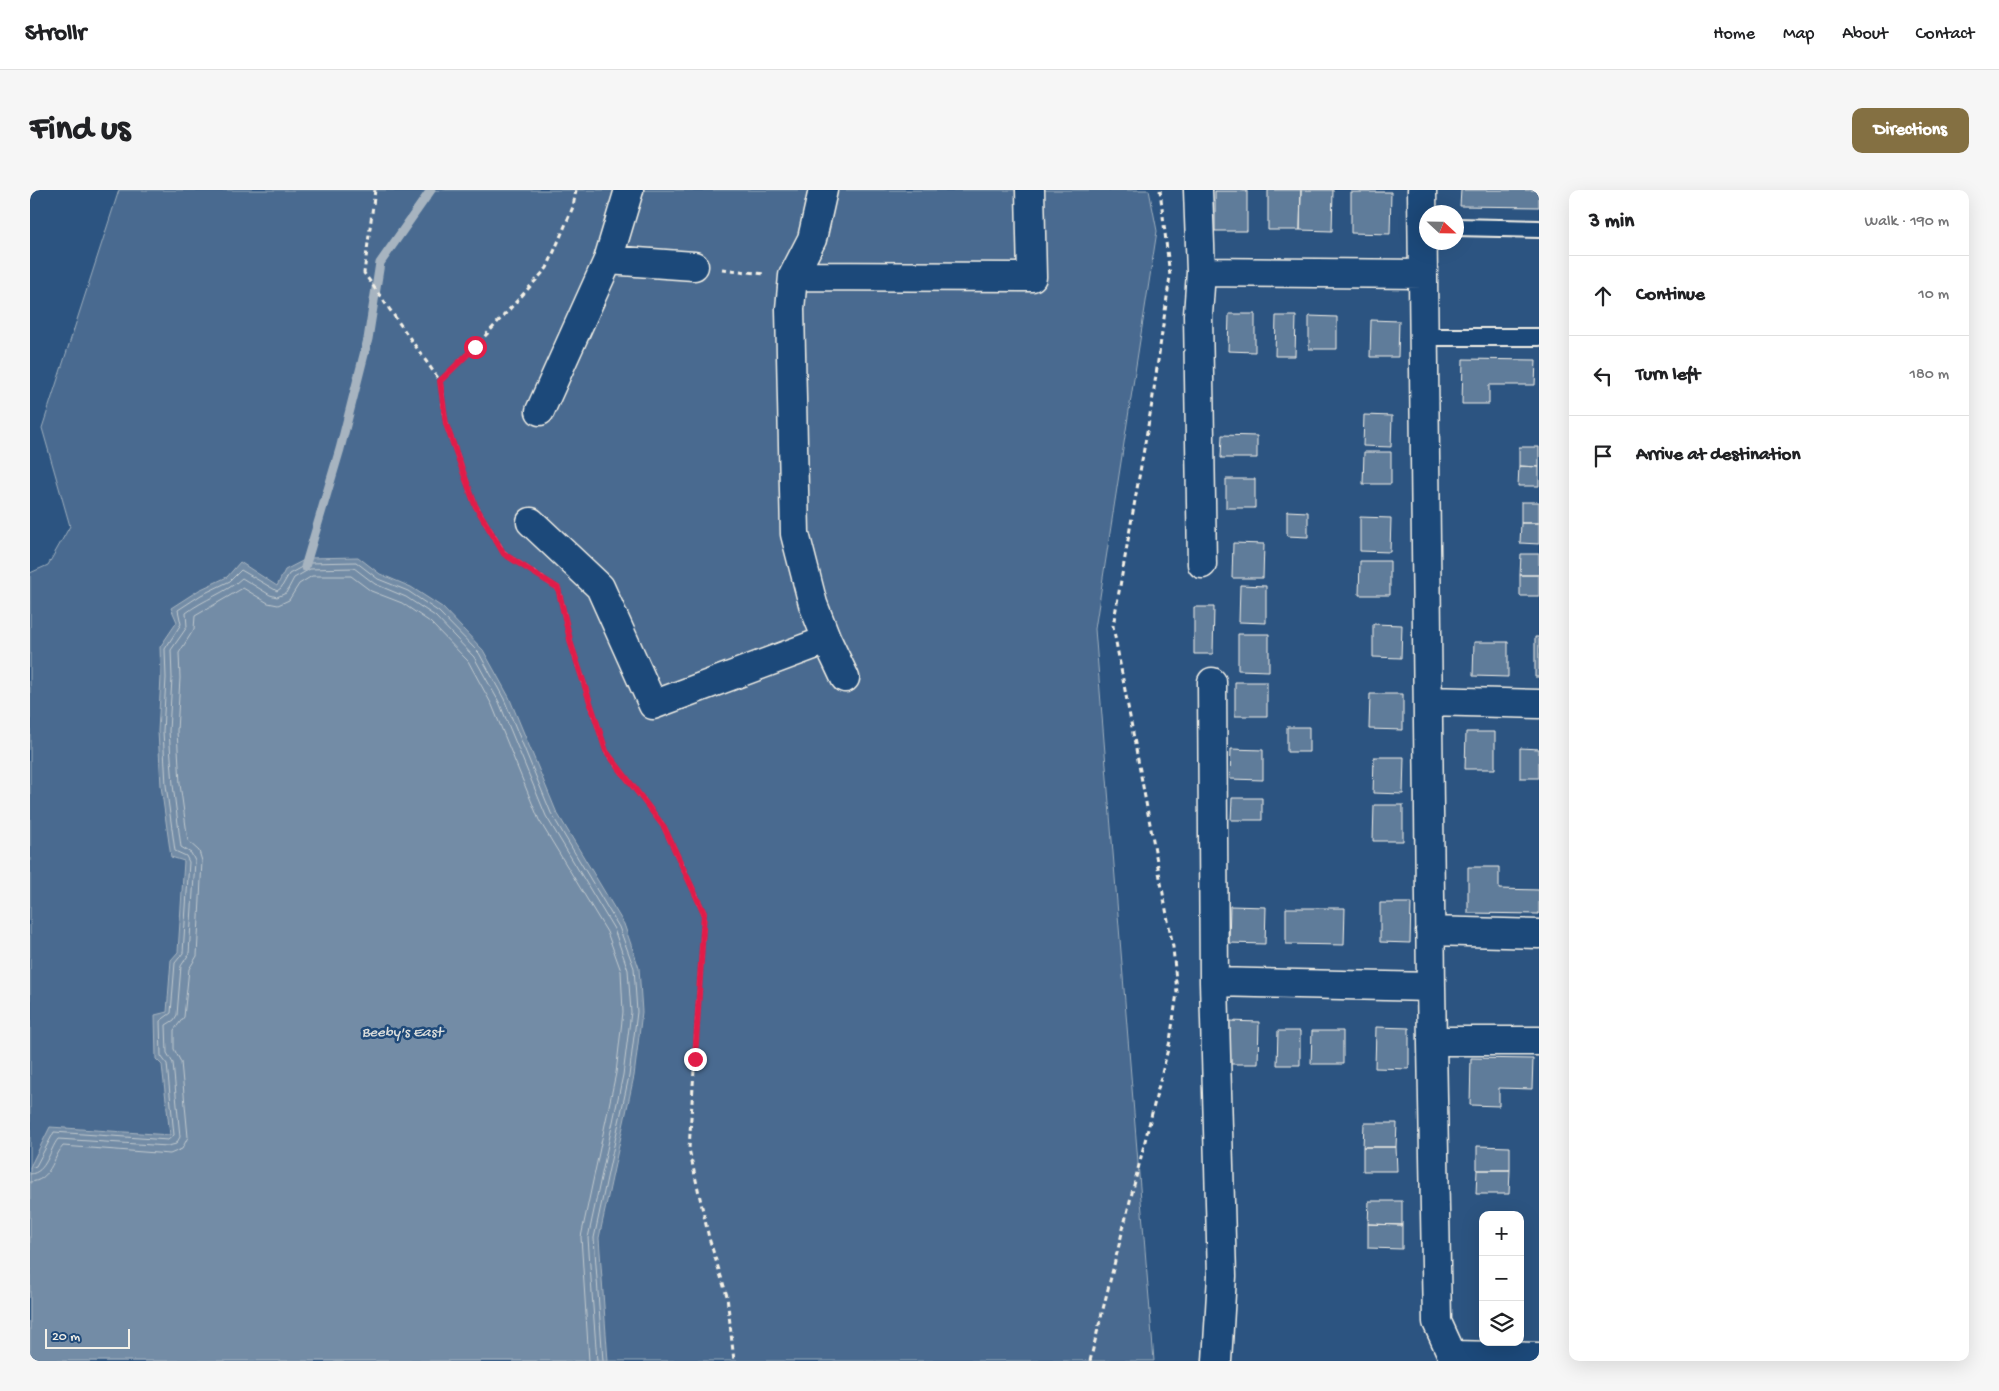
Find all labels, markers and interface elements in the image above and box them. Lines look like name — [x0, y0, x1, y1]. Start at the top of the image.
text: Strollr — [25, 20, 86, 49]
text: Home — [1713, 24, 1755, 45]
text: Map — [1783, 24, 1814, 45]
text: About — [1842, 24, 1888, 45]
text: Contact — [1916, 24, 1974, 45]
button: Directions — [1852, 108, 1969, 153]
text: Find us — [30, 110, 130, 151]
north arrow — [1419, 205, 1464, 250]
text: 3 min — [1589, 210, 1634, 235]
text: Walk · 190 m — [1865, 213, 1949, 232]
icon: ahead — [1589, 282, 1617, 310]
text: Continue — [1636, 284, 1705, 307]
text: 10 m — [1918, 286, 1949, 305]
route start — [464, 336, 487, 359]
icon: left — [1589, 362, 1617, 390]
text: Turn left — [1636, 364, 1700, 387]
text: 180 m — [1910, 366, 1949, 385]
icon: arrive — [1589, 442, 1617, 470]
text: Arrive at destination — [1636, 444, 1800, 467]
water label: Beeby's East — [362, 1024, 445, 1042]
route end — [684, 1048, 707, 1071]
map controls — [1479, 1211, 1524, 1346]
button: + — [1479, 1211, 1524, 1256]
button: − — [1479, 1256, 1524, 1301]
button: layers — [1479, 1301, 1524, 1346]
scale bar — [45, 1326, 130, 1349]
text: 20 m — [52, 1329, 80, 1346]

